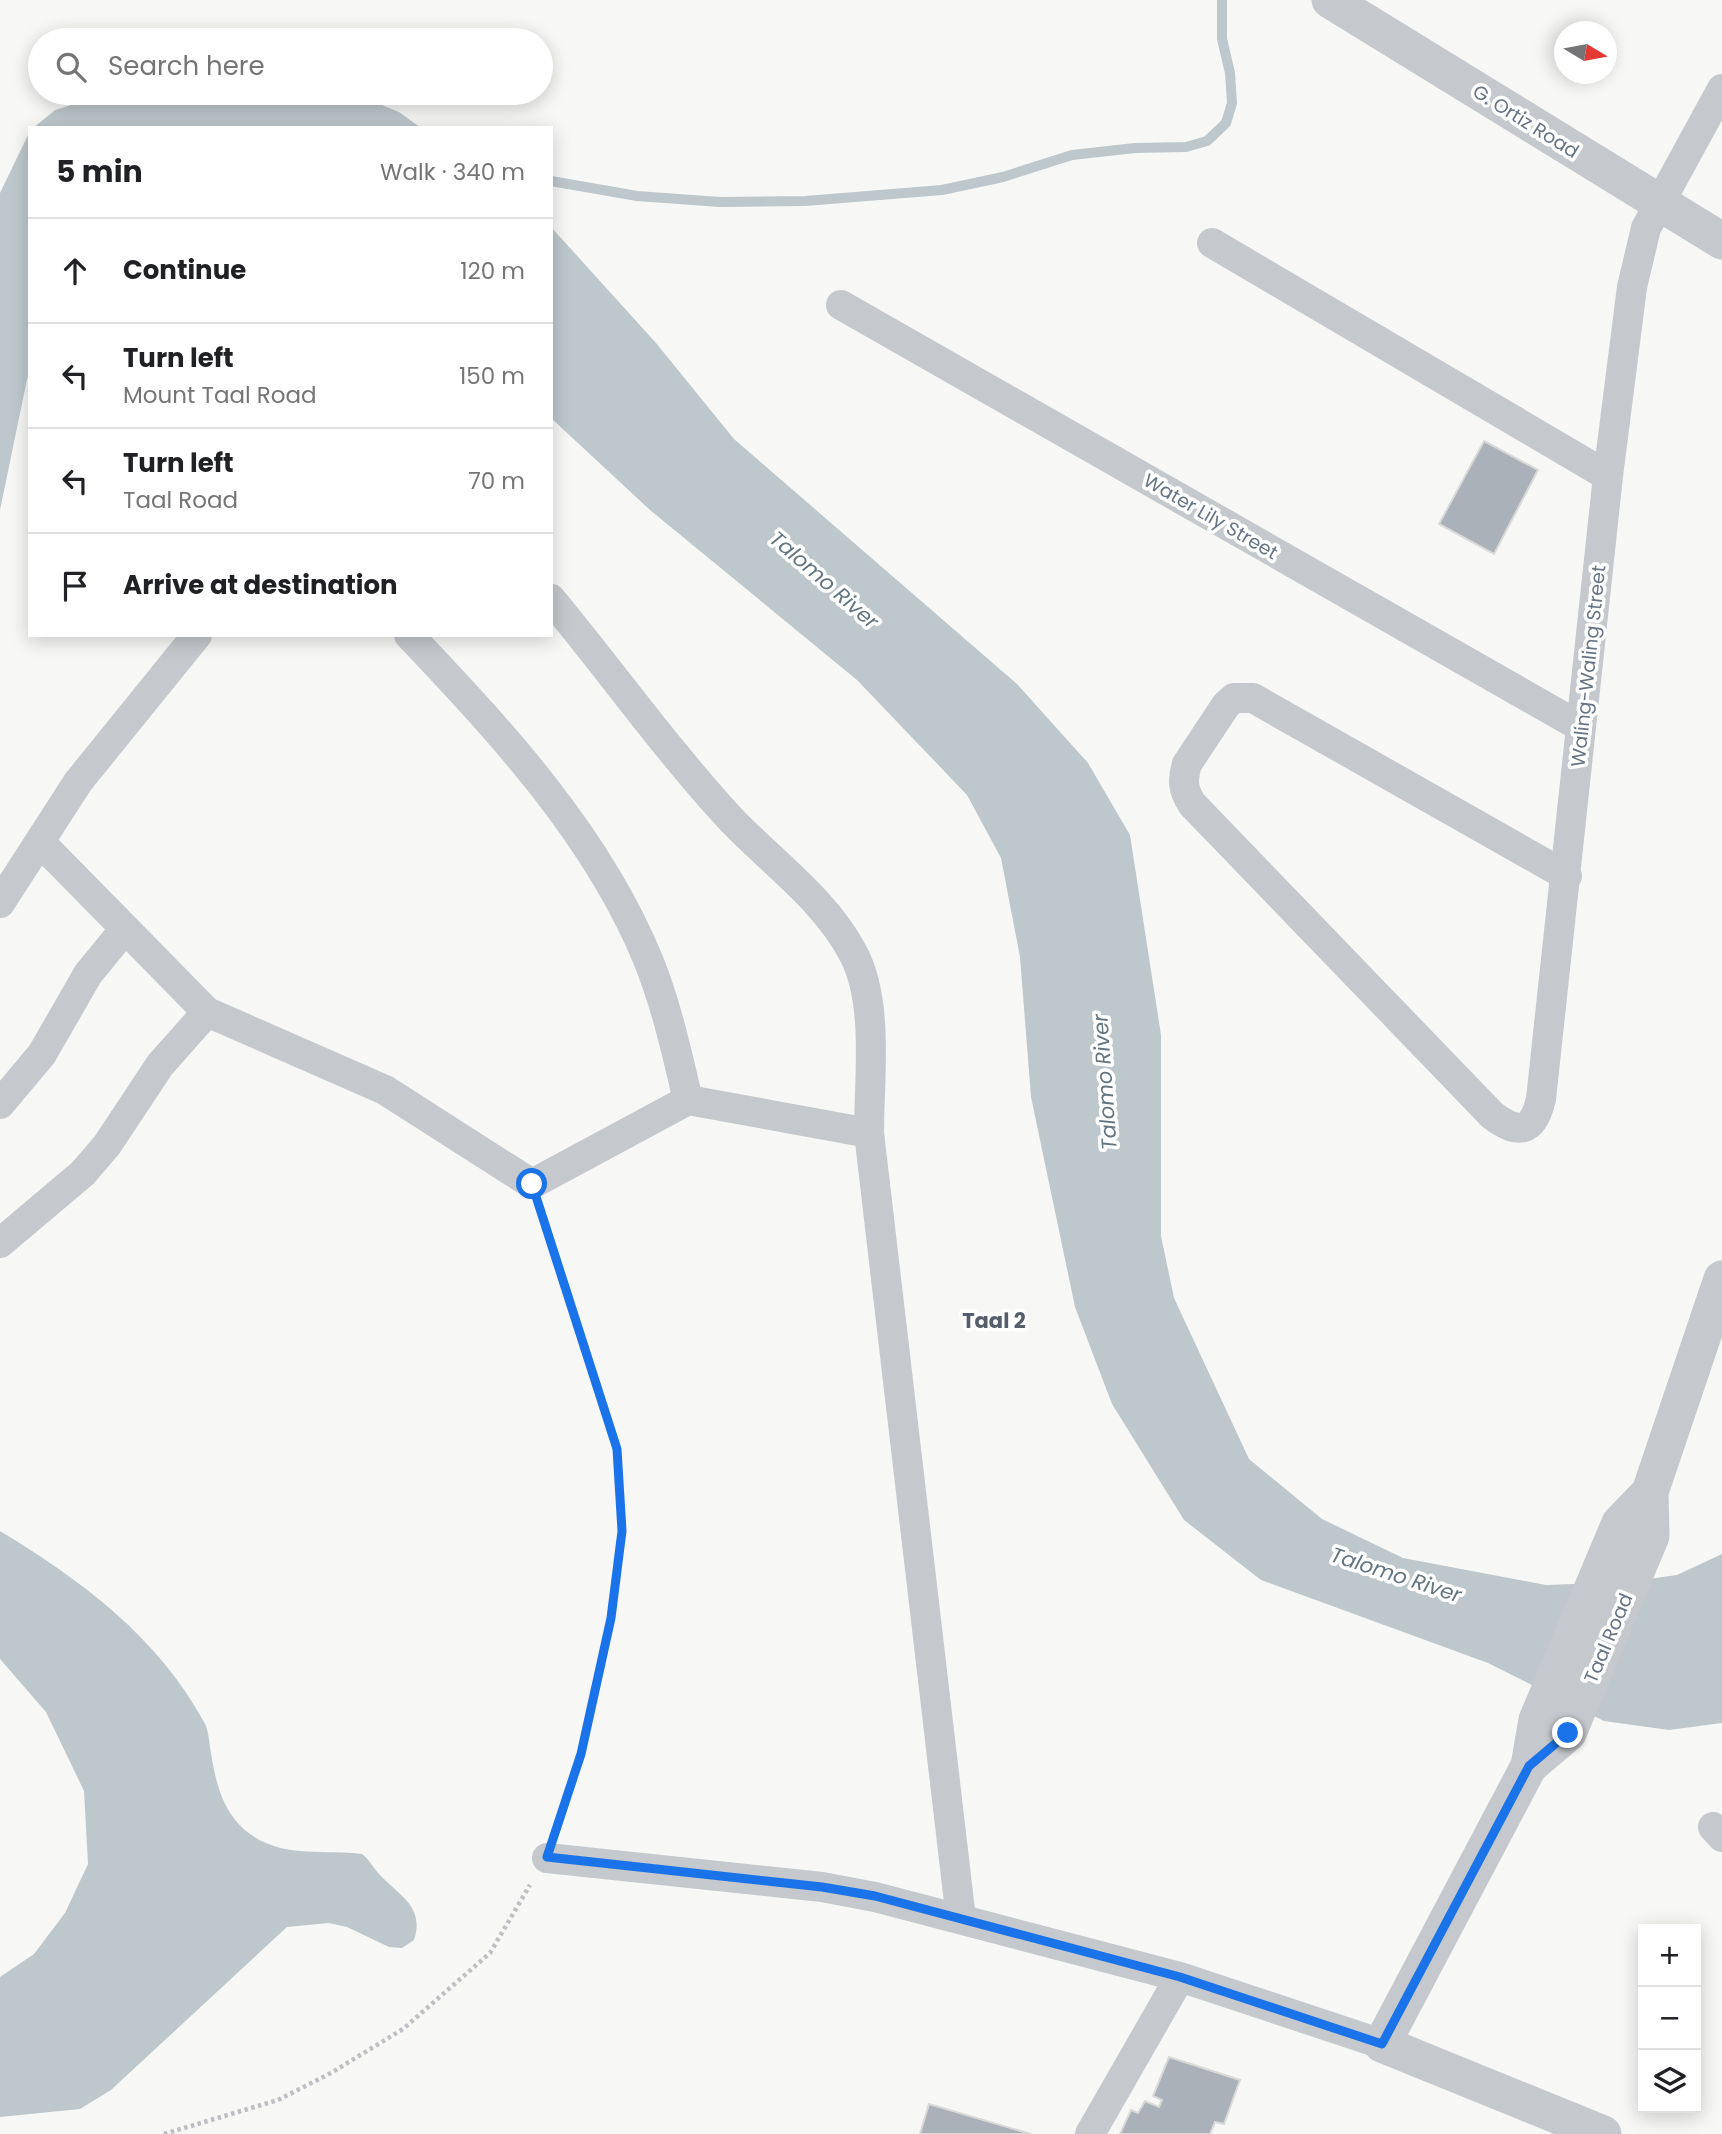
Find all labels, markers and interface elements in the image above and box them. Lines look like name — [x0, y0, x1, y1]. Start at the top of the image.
north arrow — [1554, 21, 1617, 84]
search box — [28, 28, 553, 105]
icon: search — [52, 48, 90, 86]
text: Search here — [108, 48, 265, 84]
street label: G. Ortiz Road — [1467, 78, 1584, 165]
text: 5 min — [56, 150, 143, 193]
text: Walk · 340 m — [380, 156, 525, 188]
icon: ahead — [56, 252, 94, 290]
text: Continue — [123, 252, 246, 288]
text: 120 m — [460, 255, 525, 287]
text: Turn left — [123, 340, 234, 376]
icon: left — [56, 357, 94, 395]
text: 150 m — [459, 360, 525, 392]
text: Mount Taal Road — [123, 379, 317, 411]
text: Turn left — [123, 445, 234, 481]
icon: left — [56, 462, 94, 500]
text: 70 m — [468, 465, 525, 497]
street label: Water Lily Street — [1139, 467, 1283, 566]
text: Taal Road — [123, 484, 238, 516]
water label: Talomo River — [763, 524, 886, 636]
street label: Waling-Waling Street — [1564, 564, 1613, 768]
icon: arrive — [56, 567, 94, 605]
text: Arrive at destination — [123, 567, 398, 603]
water label: Talomo River — [1085, 1012, 1124, 1151]
route start — [516, 1168, 547, 1199]
district label: Taal 2 — [962, 1306, 1026, 1335]
water label: Talomo River — [1327, 1540, 1466, 1610]
street label: Taal Road — [1577, 1589, 1639, 1687]
route end — [1552, 1717, 1583, 1748]
map controls — [1638, 1924, 1701, 2113]
button: + — [1638, 1924, 1701, 1987]
button: − — [1638, 1987, 1701, 2050]
button: layers — [1638, 2050, 1701, 2113]

